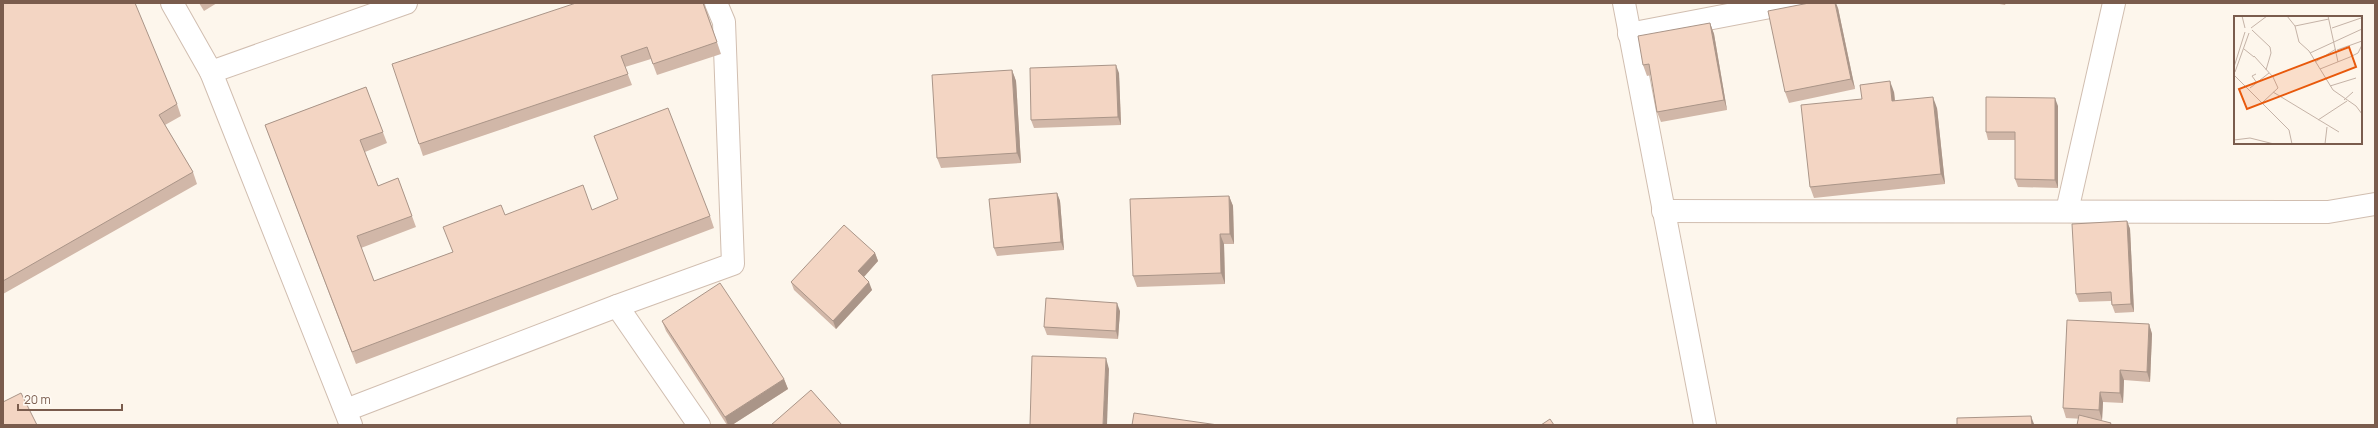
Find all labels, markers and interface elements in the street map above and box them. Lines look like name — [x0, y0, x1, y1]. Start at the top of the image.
inset map — [2234, 16, 2362, 144]
scale bar — [18, 386, 122, 412]
text: 20 m — [24, 391, 51, 408]

